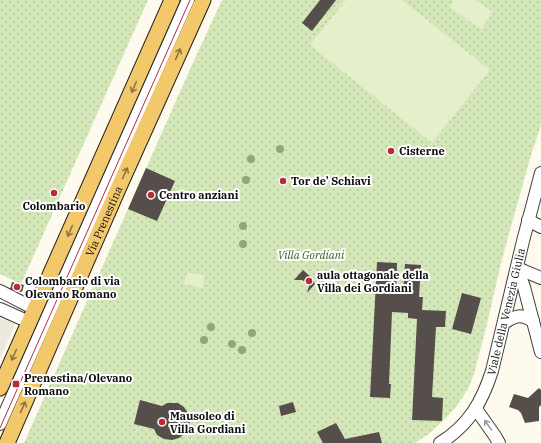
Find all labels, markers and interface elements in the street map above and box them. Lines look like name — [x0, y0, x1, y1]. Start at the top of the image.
one-way arrow — [175, 49, 183, 61]
one-way arrow — [130, 81, 137, 93]
place label: Cisterne — [399, 144, 445, 158]
marker: Cisterne — [386, 146, 396, 156]
one-way arrow — [122, 167, 129, 179]
place label: Tor de' Schiavi — [291, 174, 371, 188]
marker: Tor de' Schiavi — [278, 176, 288, 186]
street label: Via Prenestina — [82, 184, 125, 259]
marker: Colombario — [49, 188, 59, 198]
place label: Centro anziani — [159, 188, 239, 202]
marker: Centro anziani — [146, 190, 156, 200]
place label: Colombario — [22, 199, 86, 213]
one-way arrow — [65, 225, 73, 237]
street label: Viale della Venezia Giulia — [484, 247, 528, 377]
park label: Villa Gordiani — [278, 248, 345, 262]
place label: aula ottagonale della Villa dei Gordiani — [317, 268, 429, 295]
place label: Colombario di via Olevano Romano — [25, 274, 120, 301]
marker: aula ottagonale della Villa dei Gordiani — [304, 276, 314, 286]
marker: Colombario di via Olevano Romano — [12, 282, 22, 292]
one-way arrow — [10, 348, 18, 360]
place label: Prenestina/Olevano Romano — [24, 371, 132, 398]
marker: Prenestina/Olevano Romano — [11, 379, 21, 389]
one-way arrow — [19, 402, 27, 414]
place label: Mausoleo di Villa Gordiani — [170, 409, 246, 436]
marker: Mausoleo di Villa Gordiani — [157, 417, 167, 427]
one-way arrow — [484, 420, 492, 431]

